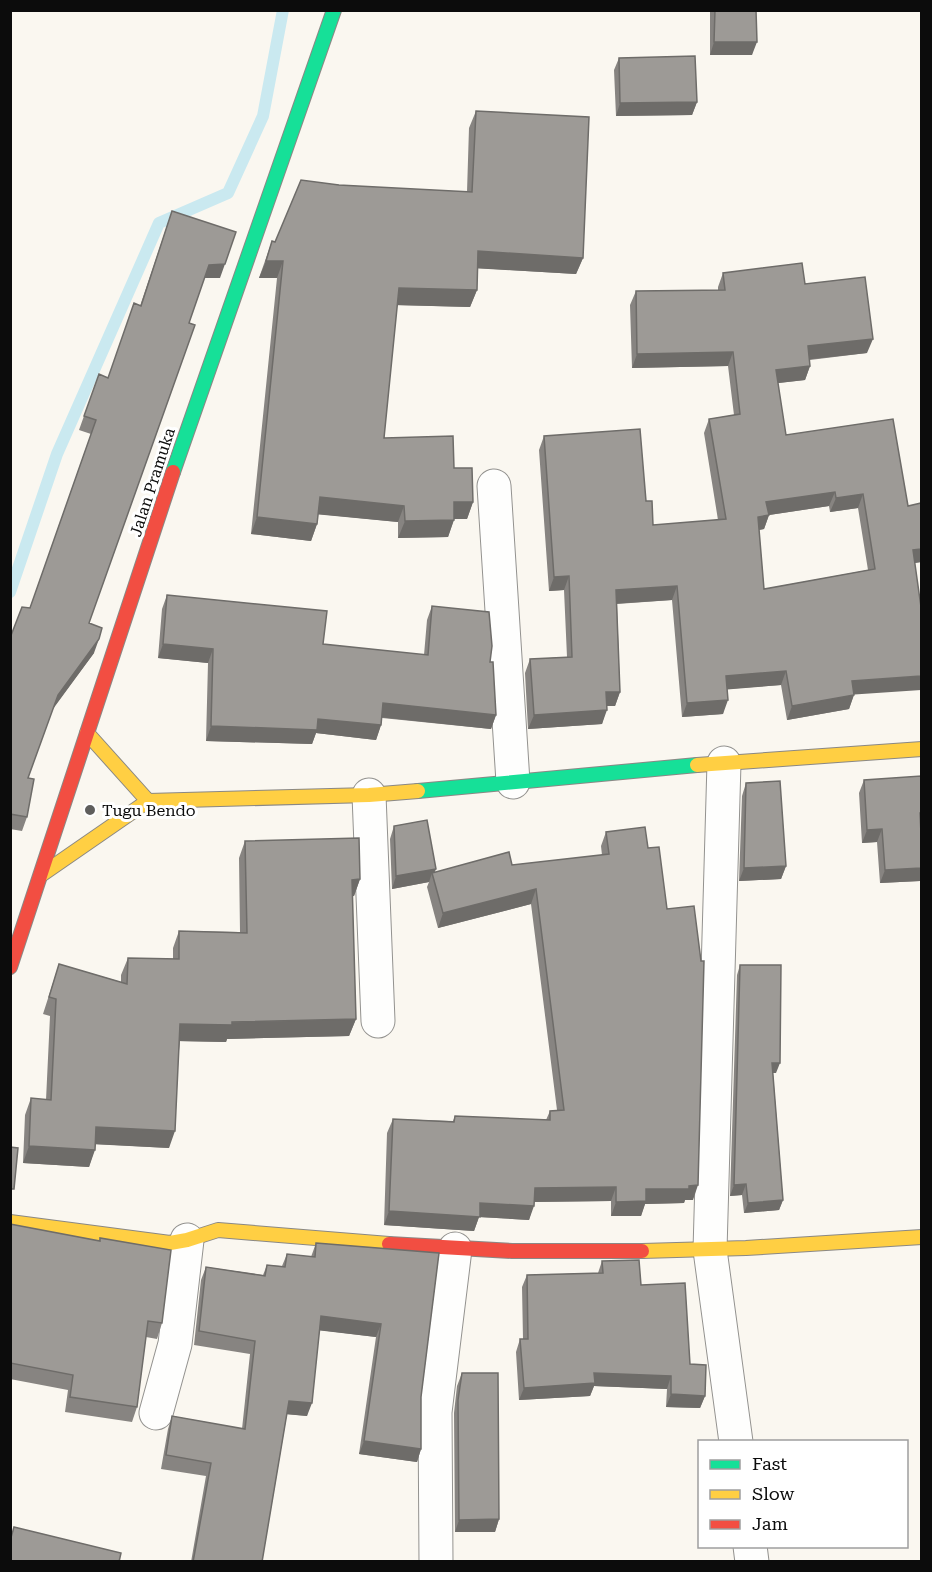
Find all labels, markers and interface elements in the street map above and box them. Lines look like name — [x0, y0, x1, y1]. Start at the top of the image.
street label: Jalan Pramuka — [126, 425, 179, 539]
place label: Tugu Bendo — [102, 801, 196, 820]
marker: Tugu Bendo — [83, 803, 97, 817]
legend — [698, 1440, 908, 1548]
text: Fast — [752, 1453, 787, 1474]
text: Slow — [752, 1483, 794, 1504]
text: Jam — [752, 1513, 788, 1534]

